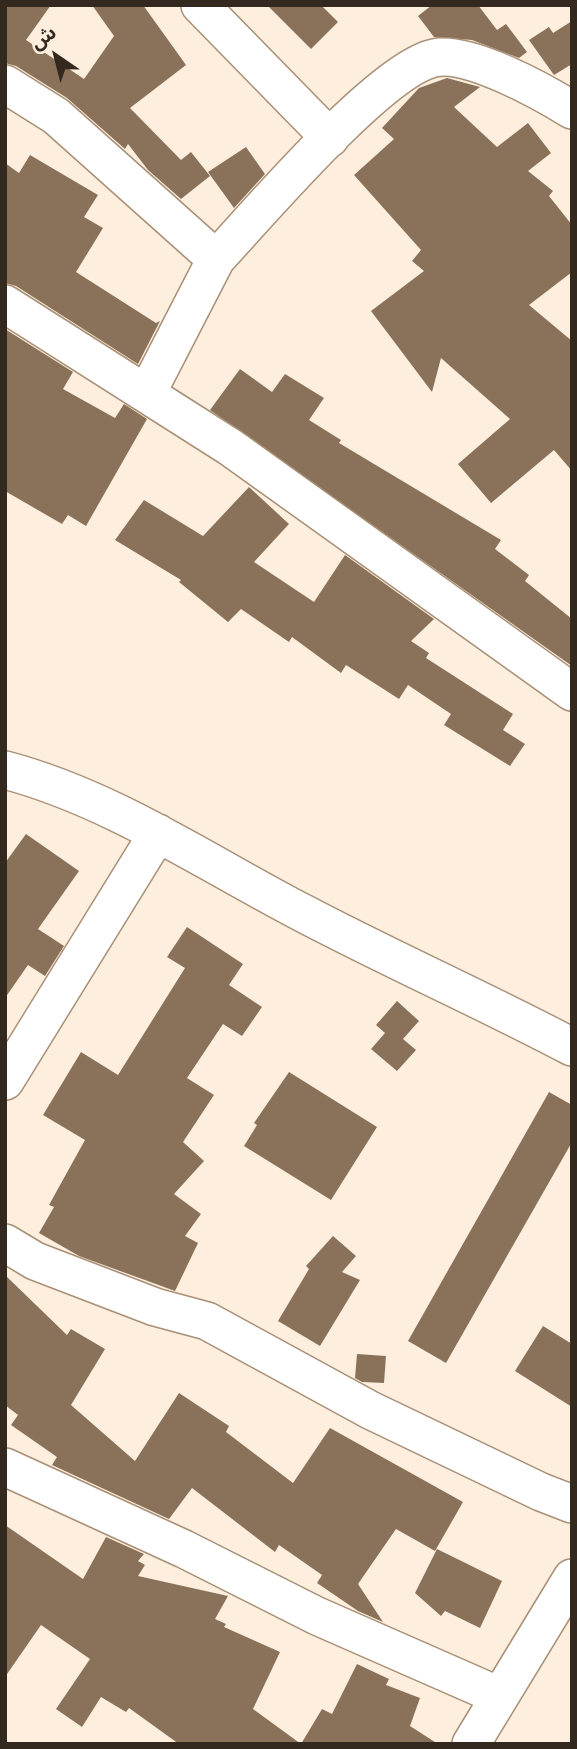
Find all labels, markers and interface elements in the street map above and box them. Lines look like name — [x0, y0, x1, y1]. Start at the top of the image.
north arrow — [21, 21, 91, 91]
text: ش — [28, 23, 60, 54]

